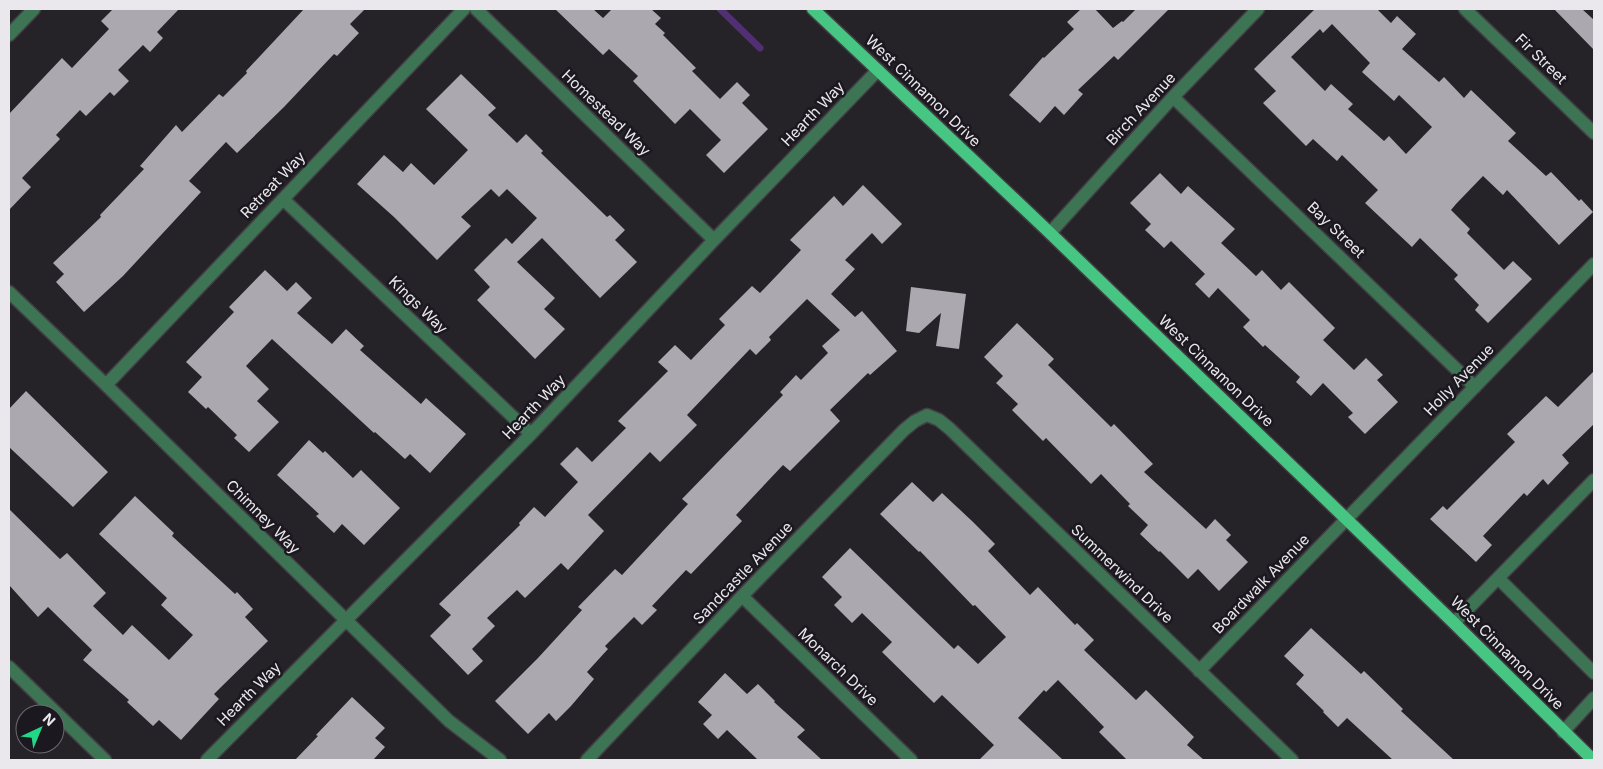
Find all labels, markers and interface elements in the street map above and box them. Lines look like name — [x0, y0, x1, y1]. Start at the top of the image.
street label: Fir Street — [1511, 29, 1571, 88]
street label: West Cinnamon Drive — [862, 31, 985, 151]
street label: Homestead Way — [558, 65, 655, 160]
street label: Birch Avenue — [1102, 68, 1179, 149]
street label: Hearth Way — [777, 77, 849, 150]
street label: Retreat Way — [236, 147, 310, 222]
street label: Bay Street — [1303, 197, 1369, 262]
street label: Kings Way — [385, 272, 452, 338]
street label: West Cinnamon Drive — [1155, 311, 1278, 431]
street label: Holly Avenue — [1420, 340, 1498, 420]
street label: Hearth Way — [498, 370, 570, 443]
street label: Chimney Way — [222, 476, 305, 558]
street label: Sandcastle Avenue — [689, 517, 796, 628]
street label: Summerwind Drive — [1067, 520, 1177, 627]
street label: Boardwalk Avenue — [1208, 530, 1313, 638]
street label: West Cinnamon Drive — [1447, 592, 1568, 713]
street label: Monarch Drive — [794, 624, 882, 710]
street label: Hearth Way — [213, 657, 285, 730]
north arrow — [15, 704, 65, 754]
text: N — [40, 709, 59, 729]

